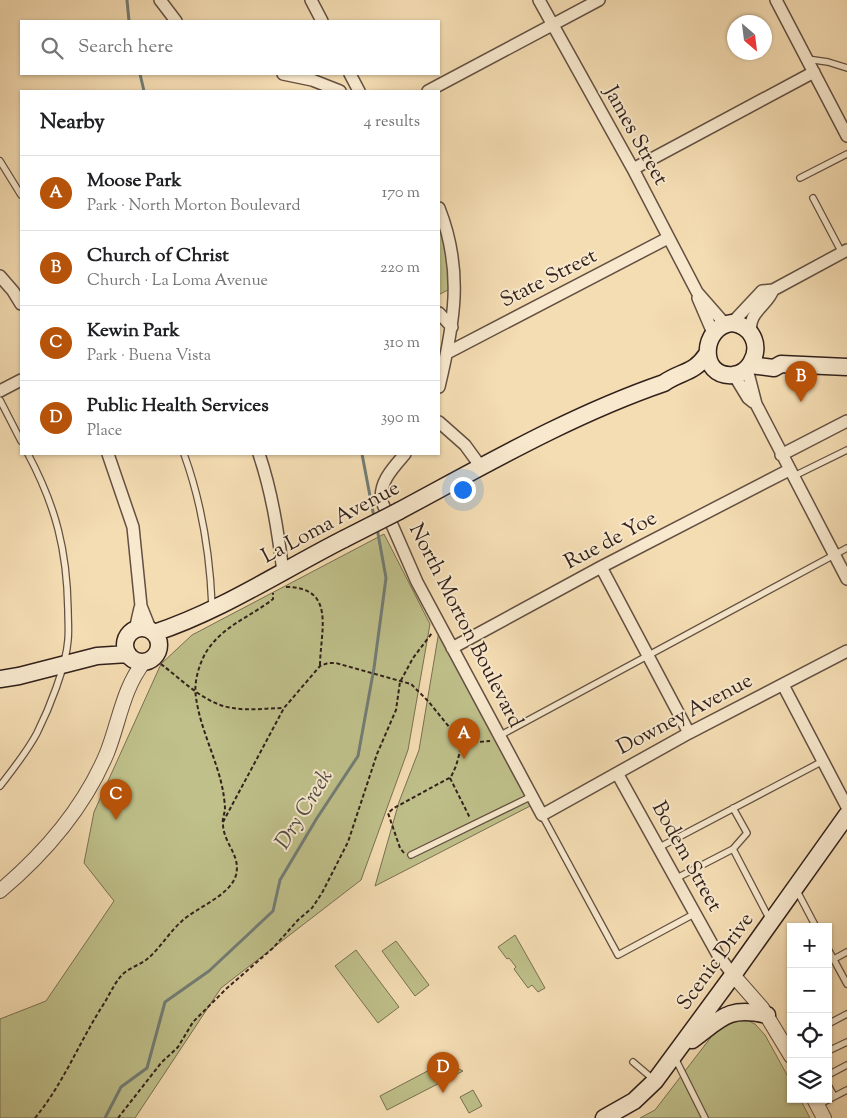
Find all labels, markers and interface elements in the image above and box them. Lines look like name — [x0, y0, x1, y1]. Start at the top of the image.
north arrow — [727, 15, 772, 60]
search box — [20, 20, 440, 75]
icon: search — [38, 34, 66, 62]
text: Search here — [78, 34, 173, 61]
street label: James Street — [595, 80, 675, 191]
text: Nearby — [40, 108, 105, 138]
text: 4 results — [364, 111, 420, 134]
text: Moose Park — [87, 168, 182, 195]
text: A — [50, 182, 63, 205]
text: 170 m — [382, 182, 420, 205]
text: Park · North Morton Boulevard — [87, 195, 300, 218]
street label: State Street — [495, 242, 603, 316]
text: Church of Christ — [87, 243, 229, 270]
text: B — [51, 257, 61, 280]
text: 220 m — [380, 257, 420, 280]
text: Church · La Loma Avenue — [87, 270, 268, 293]
text: Kewin Park — [87, 318, 180, 345]
text: C — [50, 332, 62, 355]
text: 310 m — [383, 332, 420, 355]
text: Park · Buena Vista — [87, 345, 211, 368]
pin: B — [785, 361, 817, 402]
text: Public Health Services — [87, 393, 269, 420]
text: D — [50, 407, 62, 430]
text: 390 m — [381, 407, 420, 430]
text: Place — [87, 420, 122, 443]
street label: La Loma Avenue — [257, 474, 405, 572]
your location — [450, 477, 476, 503]
street label: Rue de Yoe — [559, 504, 663, 578]
street label: North Morton Boulevard — [400, 519, 530, 734]
street label: Downey Avenue — [612, 667, 758, 763]
pin: A — [448, 718, 480, 759]
water label: Dry Creek — [268, 764, 342, 856]
pin: C — [100, 779, 132, 820]
street label: Bodem Street — [643, 796, 729, 918]
street label: Scenic Drive — [670, 907, 762, 1017]
map controls — [787, 923, 832, 1103]
button: + — [787, 923, 832, 968]
button: − — [787, 968, 832, 1013]
button: locate — [787, 1013, 832, 1058]
pin: D — [427, 1052, 459, 1093]
button: layers — [787, 1058, 832, 1103]

